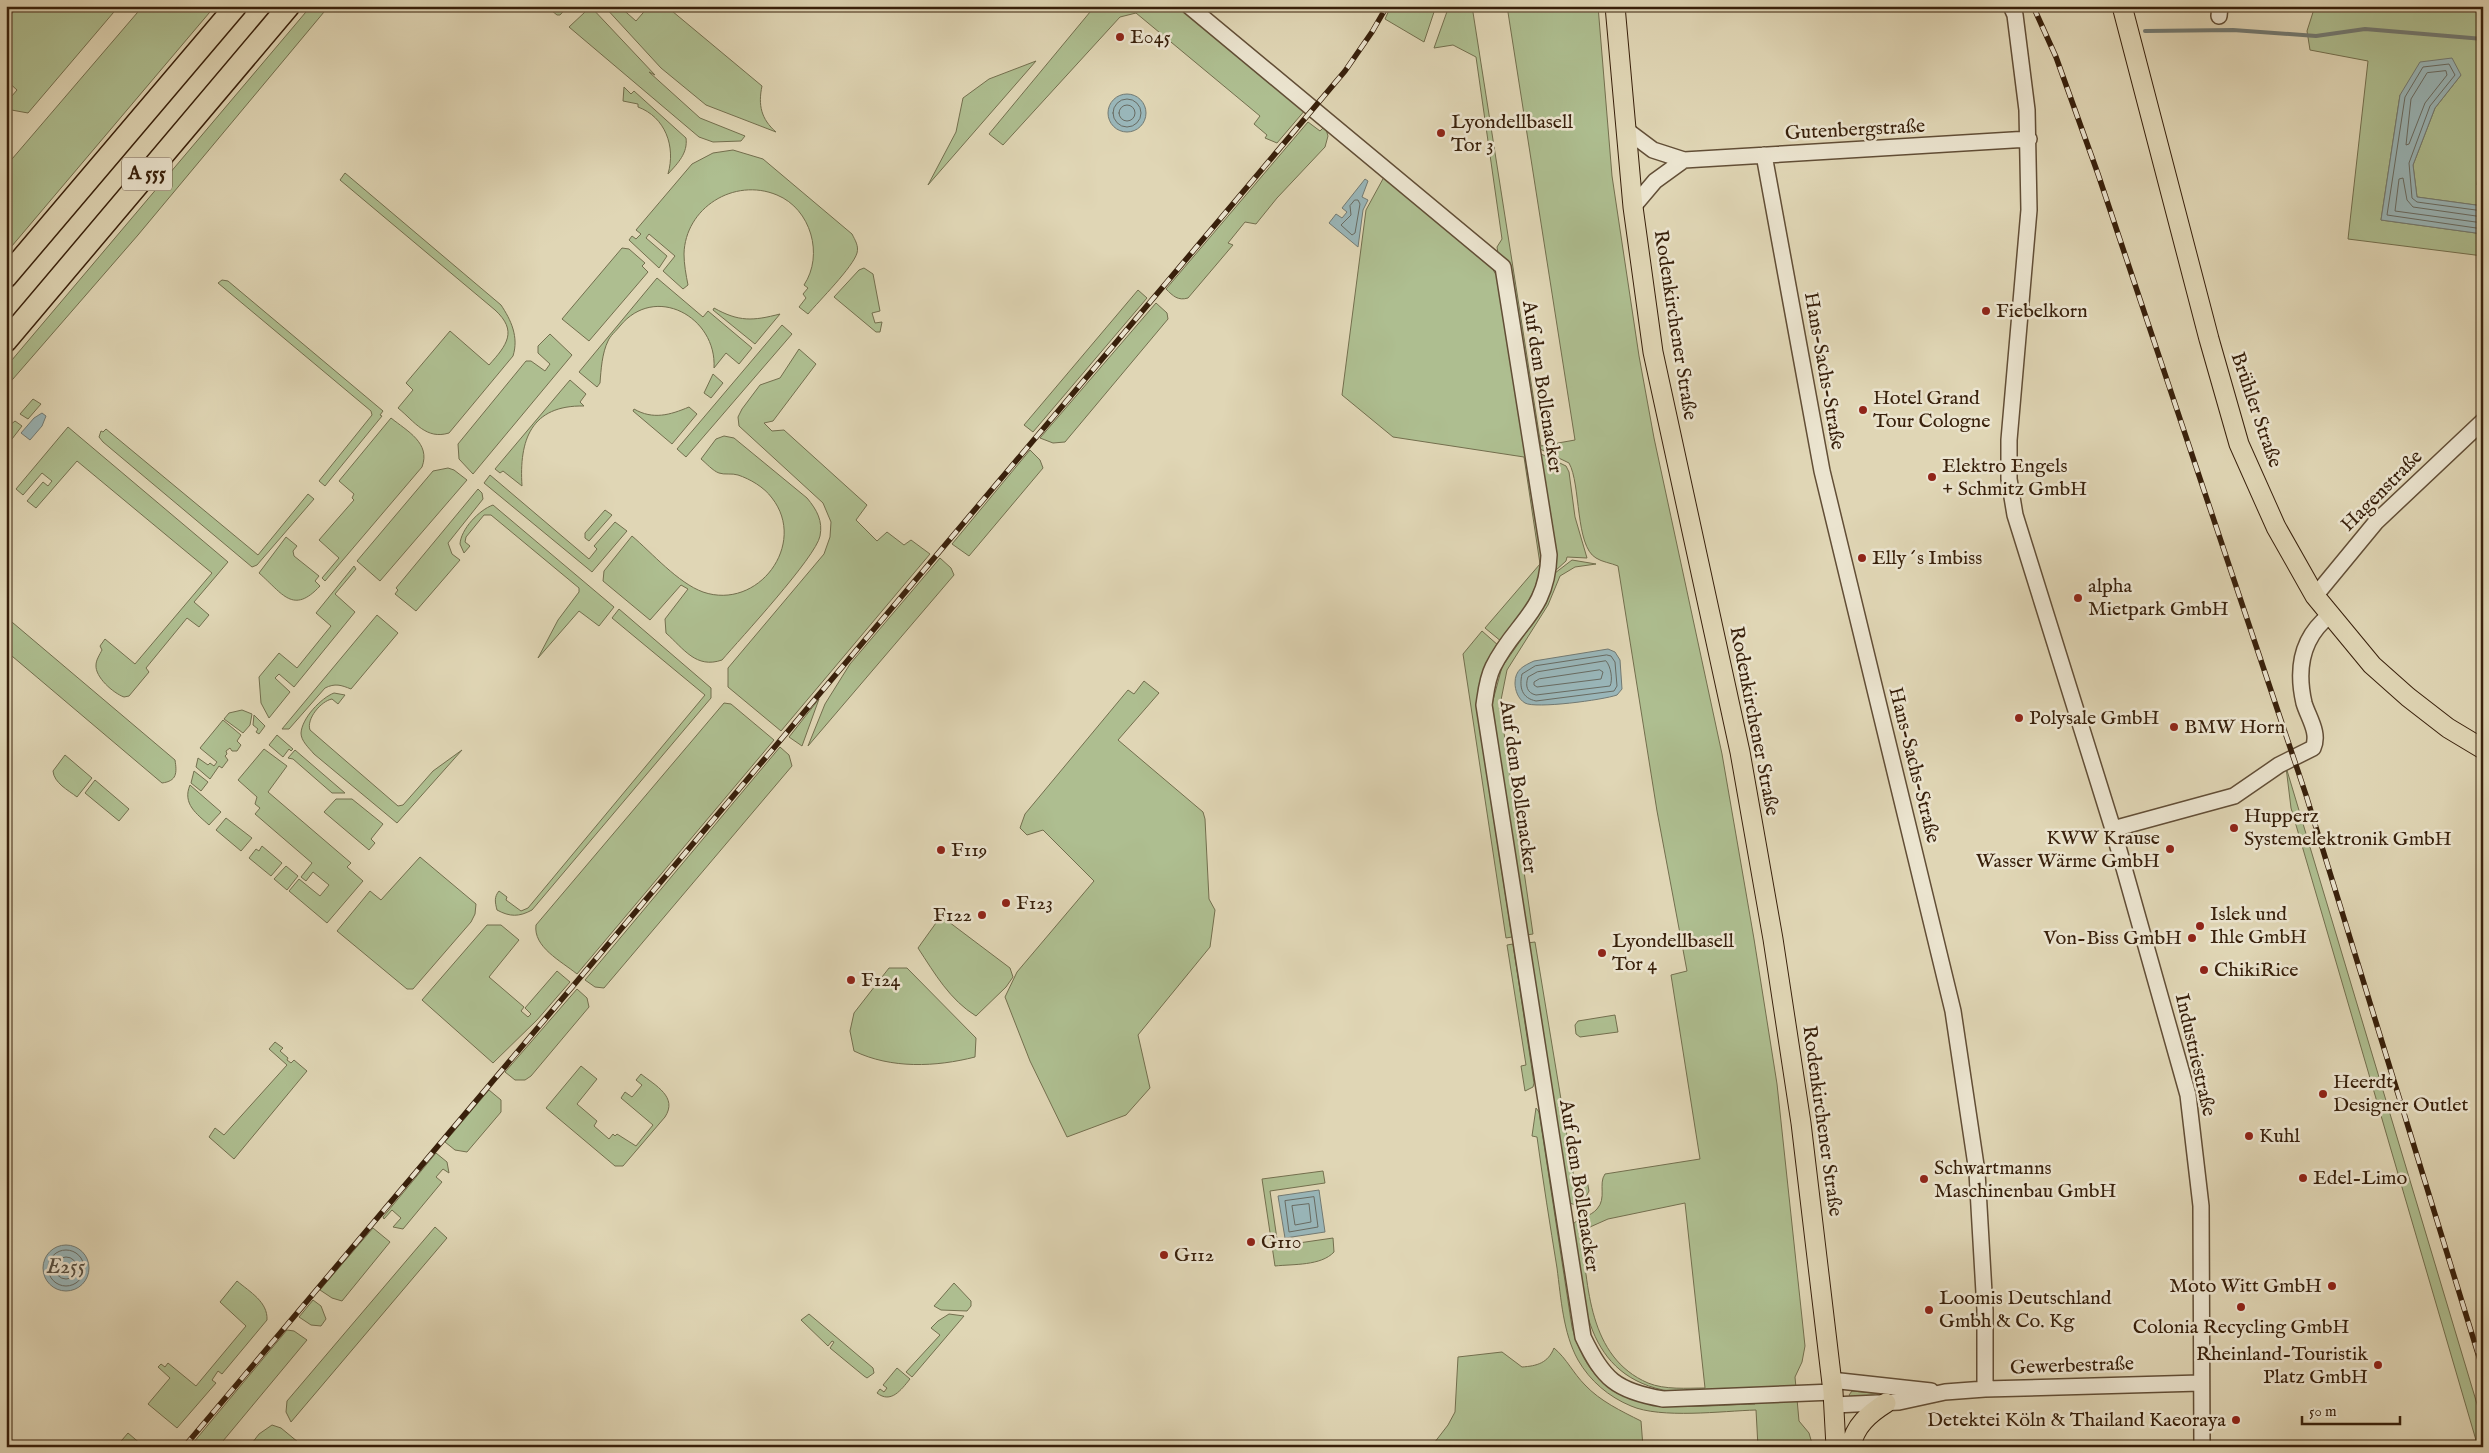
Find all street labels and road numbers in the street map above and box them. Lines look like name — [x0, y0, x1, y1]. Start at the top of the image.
street label: Gutenbergstraße — [1784, 114, 1926, 146]
road number: A 555 — [122, 157, 172, 190]
street label: Rodenkirchener Straße — [1648, 228, 1702, 422]
street label: Hans-Sachs-Straße — [1798, 290, 1850, 452]
street label: Auf dem Bollenacker — [1516, 298, 1568, 476]
street label: Brühler Straße — [2225, 349, 2287, 471]
street label: Hagenstraße — [2336, 445, 2428, 537]
street label: Rodenkirchener Straße — [1723, 624, 1785, 818]
street label: Hans-Sachs-Straße — [1883, 684, 1945, 846]
street label: Auf dem Bollenacker — [1493, 698, 1543, 876]
street label: Industriestraße — [2169, 991, 2221, 1119]
street label: Rodenkirchener Straße — [1796, 1024, 1848, 1218]
street label: Auf dem Bollenacker — [1553, 1097, 1605, 1275]
street label: Gewerbestraße — [2010, 1351, 2134, 1381]

